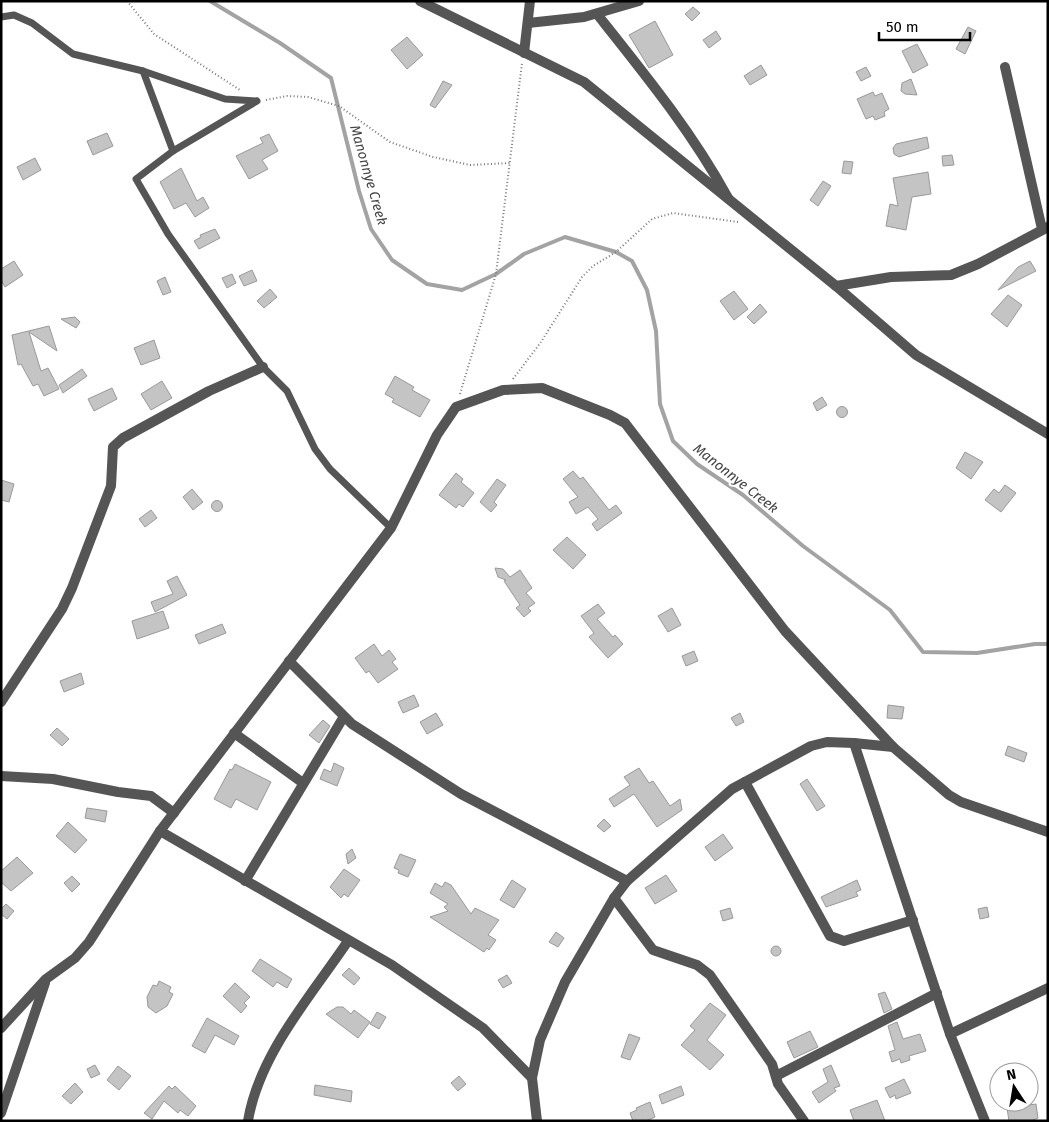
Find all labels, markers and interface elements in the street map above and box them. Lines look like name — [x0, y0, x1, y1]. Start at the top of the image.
scale bar — [879, 10, 970, 42]
text: 50 m — [886, 18, 919, 36]
water label: Manonnye Creek — [346, 123, 391, 227]
water label: Manonnye Creek — [690, 440, 782, 517]
north arrow — [989, 1062, 1039, 1112]
text: N — [1005, 1065, 1018, 1084]

